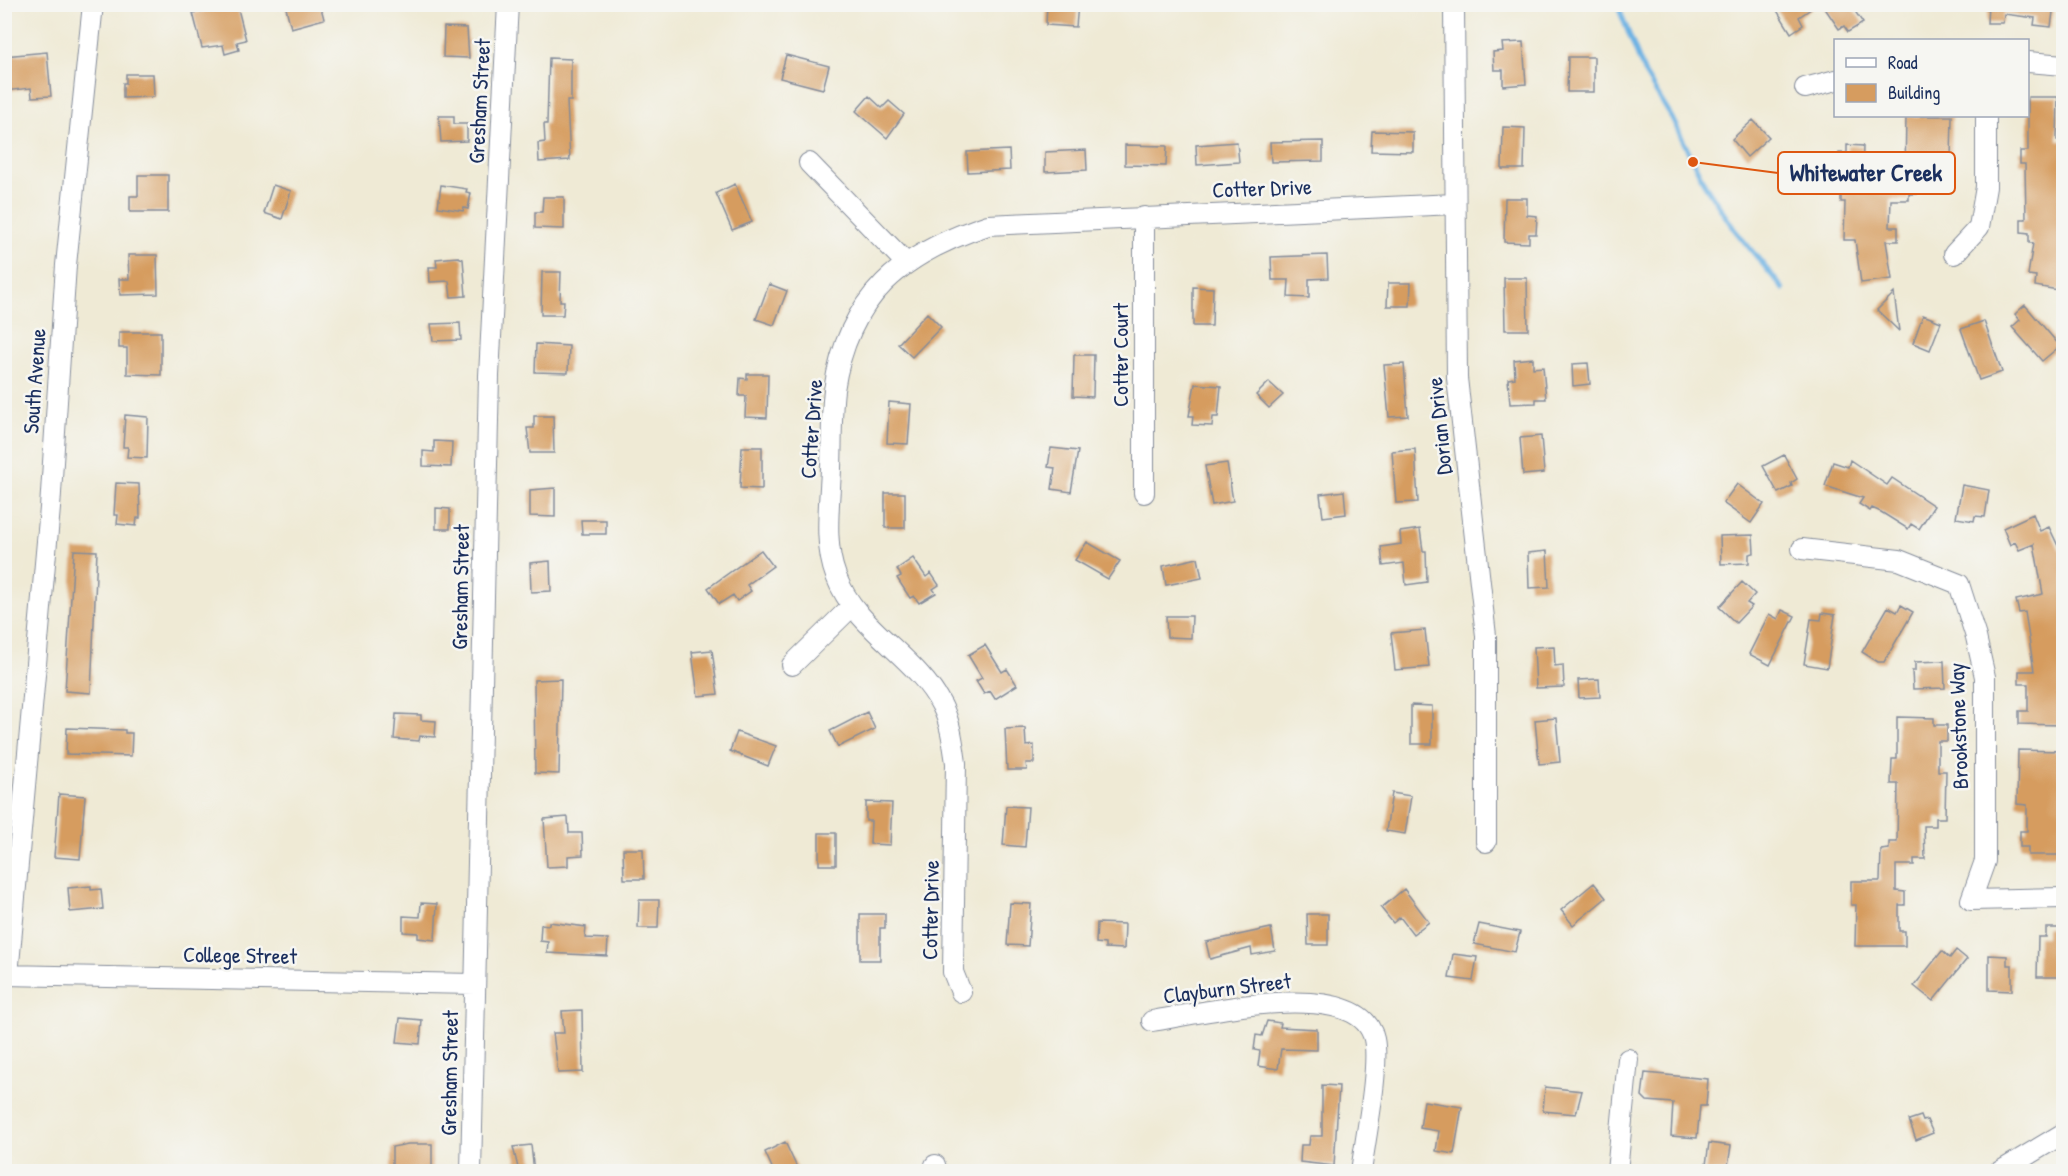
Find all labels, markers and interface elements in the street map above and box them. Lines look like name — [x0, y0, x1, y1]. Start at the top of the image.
street label: Gresham Street — [461, 37, 497, 164]
legend — [1834, 39, 2029, 117]
text: Road — [1888, 50, 1918, 75]
text: Building — [1888, 80, 1940, 105]
callout: Whitewater Creek — [1778, 152, 1955, 194]
text: Whitewater Creek — [1790, 156, 1942, 188]
street label: Cotter Drive — [1212, 171, 1313, 205]
street label: Cotter Court — [1105, 303, 1135, 407]
street label: South Avenue — [15, 327, 53, 435]
street label: Dorian Drive — [1419, 376, 1459, 476]
street label: Cotter Drive — [793, 378, 829, 480]
street label: Gresham Street — [444, 524, 476, 650]
street label: Brookstone Way — [1941, 662, 1975, 790]
street label: Cotter Drive — [914, 860, 946, 960]
street label: College Street — [183, 939, 298, 971]
street label: Clayburn Street — [1161, 965, 1293, 1011]
street label: Gresham Street — [433, 1010, 465, 1136]

